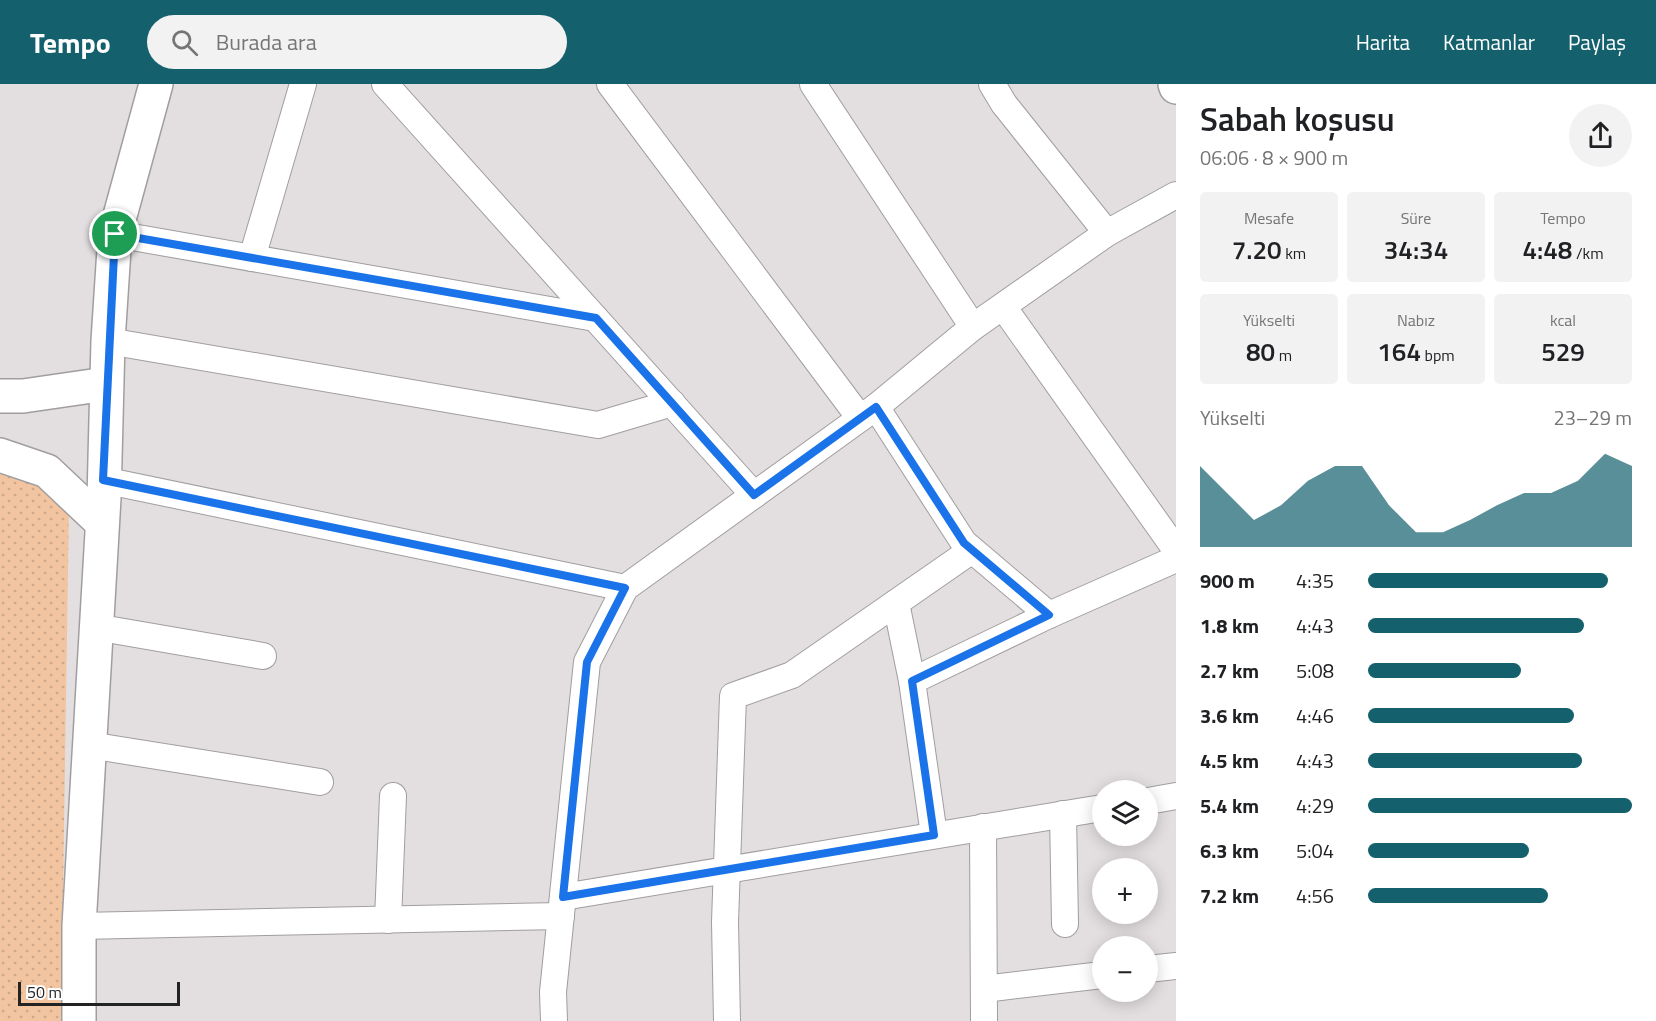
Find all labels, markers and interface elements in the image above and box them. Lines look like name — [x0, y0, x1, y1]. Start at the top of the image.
search box — [147, 15, 567, 69]
text: Tempo — [30, 21, 111, 64]
text: Burada ara — [216, 25, 317, 59]
icon: search — [168, 26, 201, 59]
text: Harita — [1356, 26, 1410, 58]
text: Katmanlar — [1443, 26, 1535, 58]
text: Paylaş — [1568, 26, 1626, 58]
text: Sabah koşusu — [1200, 94, 1395, 144]
button: share — [1569, 104, 1632, 167]
text: 06:06 · 8 × 900 m — [1200, 142, 1348, 173]
text: Mesafe — [1244, 206, 1294, 230]
text: Süre — [1401, 206, 1431, 230]
text: Tempo — [1540, 206, 1586, 230]
pin — [89, 208, 140, 259]
icon: arrive — [98, 217, 131, 250]
text: 7.20 — [1232, 230, 1282, 269]
text: 34:34 — [1384, 230, 1448, 269]
text: 4:48 — [1522, 230, 1572, 269]
text: km — [1282, 241, 1306, 265]
text: /km — [1572, 241, 1604, 265]
text: Yükselti — [1243, 308, 1295, 332]
text: Nabız — [1397, 308, 1435, 332]
text: kcal — [1550, 308, 1576, 332]
text: 80 — [1246, 332, 1275, 371]
text: 164 — [1377, 332, 1421, 371]
text: 529 — [1541, 332, 1585, 371]
text: m — [1275, 343, 1292, 367]
text: bpm — [1421, 343, 1455, 367]
text: Yükselti — [1200, 402, 1265, 433]
text: 23–29 m — [1553, 402, 1632, 433]
text: 900 m — [1200, 565, 1255, 596]
text: 4:35 — [1296, 565, 1334, 596]
text: 1.8 km — [1200, 610, 1259, 641]
text: 4:43 — [1296, 610, 1334, 641]
text: 2.7 km — [1200, 655, 1259, 686]
text: 5:08 — [1296, 655, 1334, 686]
text: 3.6 km — [1200, 700, 1259, 731]
text: 4:46 — [1296, 700, 1334, 731]
text: 4.5 km — [1200, 745, 1259, 776]
text: 4:43 — [1296, 745, 1334, 776]
map controls — [1092, 780, 1158, 1002]
button: layers — [1092, 780, 1158, 846]
text: 5.4 km — [1200, 790, 1259, 821]
text: 4:29 — [1296, 790, 1334, 821]
text: 6.3 km — [1200, 835, 1259, 866]
text: 5:04 — [1296, 835, 1334, 866]
button: + — [1092, 858, 1158, 924]
text: 7.2 km — [1200, 880, 1259, 911]
text: 4:56 — [1296, 880, 1334, 911]
button: − — [1092, 936, 1158, 1002]
scale bar — [18, 979, 180, 1006]
text: 50 m — [27, 980, 62, 1004]

